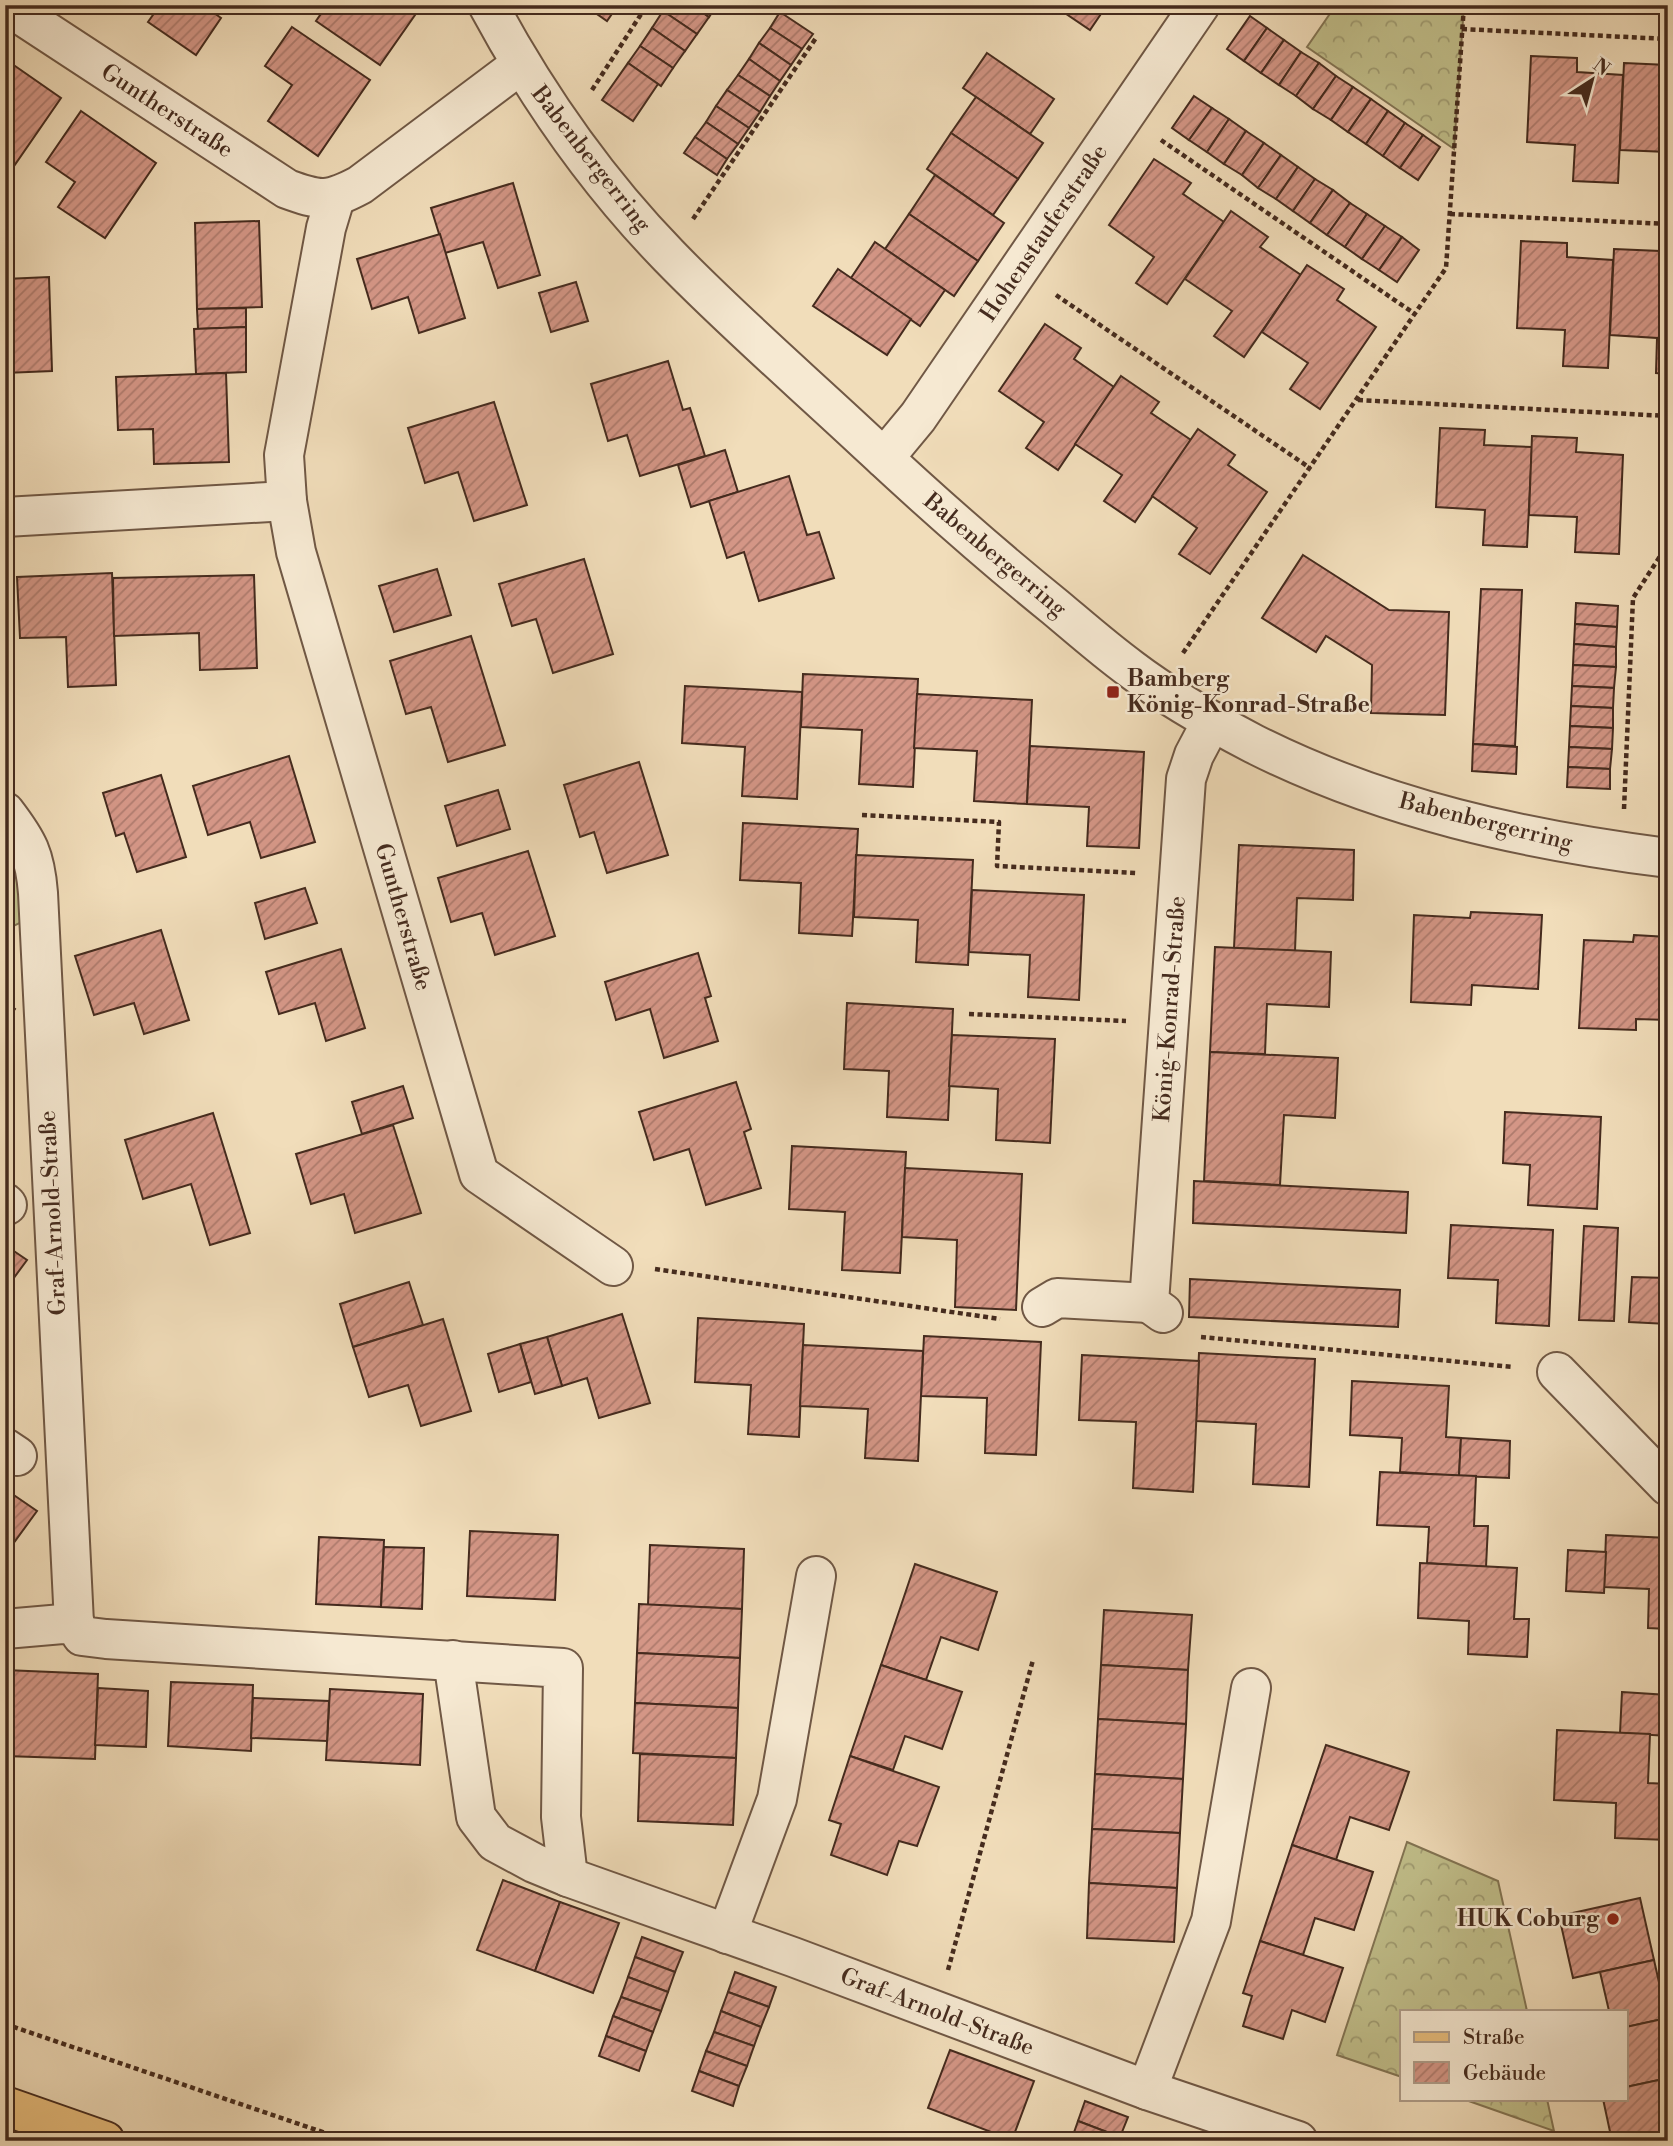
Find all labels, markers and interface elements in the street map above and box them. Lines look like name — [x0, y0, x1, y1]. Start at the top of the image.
north arrow — [1558, 46, 1628, 116]
text: N — [1588, 53, 1615, 81]
street label: Guntherstraße — [96, 58, 238, 164]
street label: Babenbergerring — [525, 79, 657, 238]
street label: Hohenstauferstraße — [974, 139, 1114, 327]
street label: Babenbergerring — [917, 486, 1072, 623]
place label: Bamberg König-Konrad-Straße — [1127, 665, 1370, 719]
marker: Bamberg König-Konrad-Straße — [1105, 684, 1121, 700]
street label: Babenbergerring — [1395, 787, 1576, 857]
street label: Guntherstraße — [369, 840, 437, 994]
street label: König-Konrad-Straße — [1148, 895, 1192, 1123]
street label: Graf-Arnold-Straße — [34, 1110, 72, 1316]
place label: HUK Coburg — [1457, 1905, 1600, 1933]
marker: HUK Coburg — [1605, 1911, 1621, 1927]
street label: Graf-Arnold-Straße — [836, 1962, 1038, 2062]
legend — [1400, 2010, 1628, 2100]
text: Straße — [1463, 2025, 1525, 2051]
text: Gebäude — [1463, 2061, 1546, 2087]

